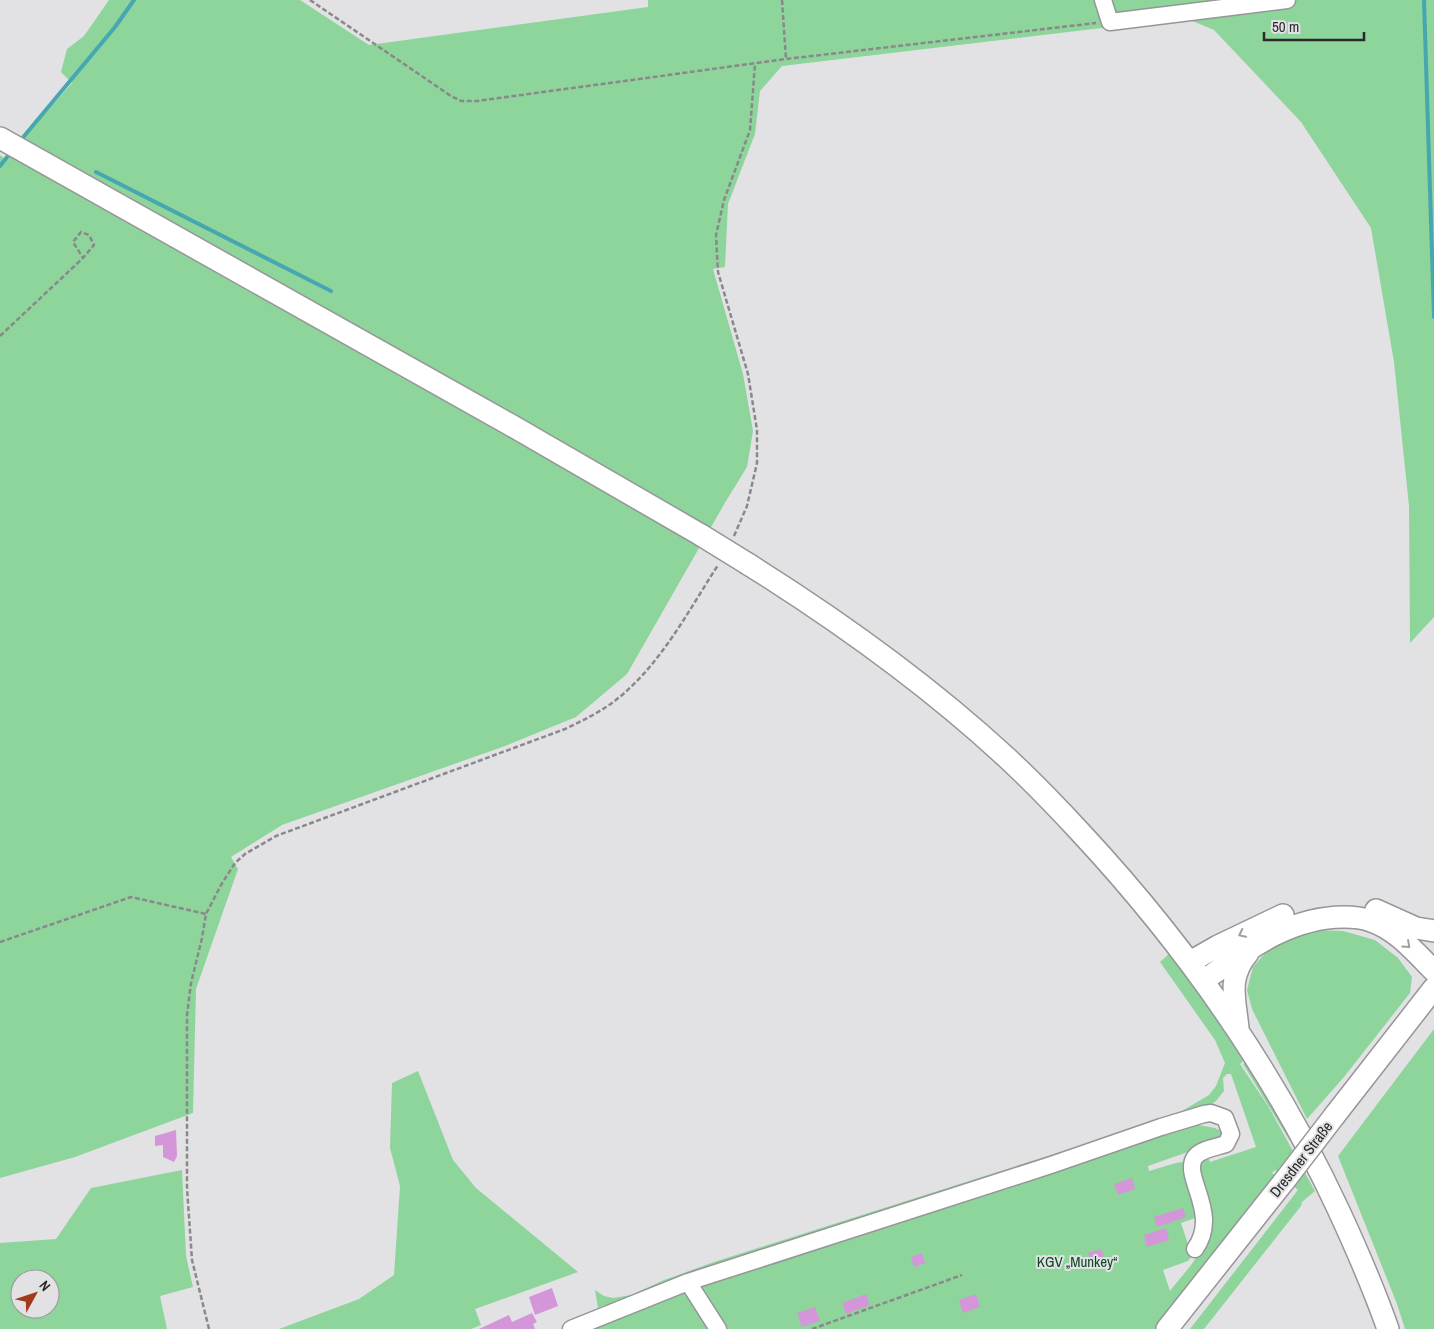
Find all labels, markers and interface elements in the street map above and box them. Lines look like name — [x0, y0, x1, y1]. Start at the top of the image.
scale bar — [1264, 10, 1364, 42]
text: 50 m — [1272, 16, 1299, 37]
one-way arrow — [1238, 928, 1247, 938]
one-way arrow — [1401, 939, 1410, 948]
street label: Dresdner Straße — [1265, 1117, 1337, 1201]
park label: KGV „Munkey“ — [1037, 1251, 1117, 1272]
north arrow — [10, 1269, 60, 1319]
text: N — [35, 1277, 55, 1295]

